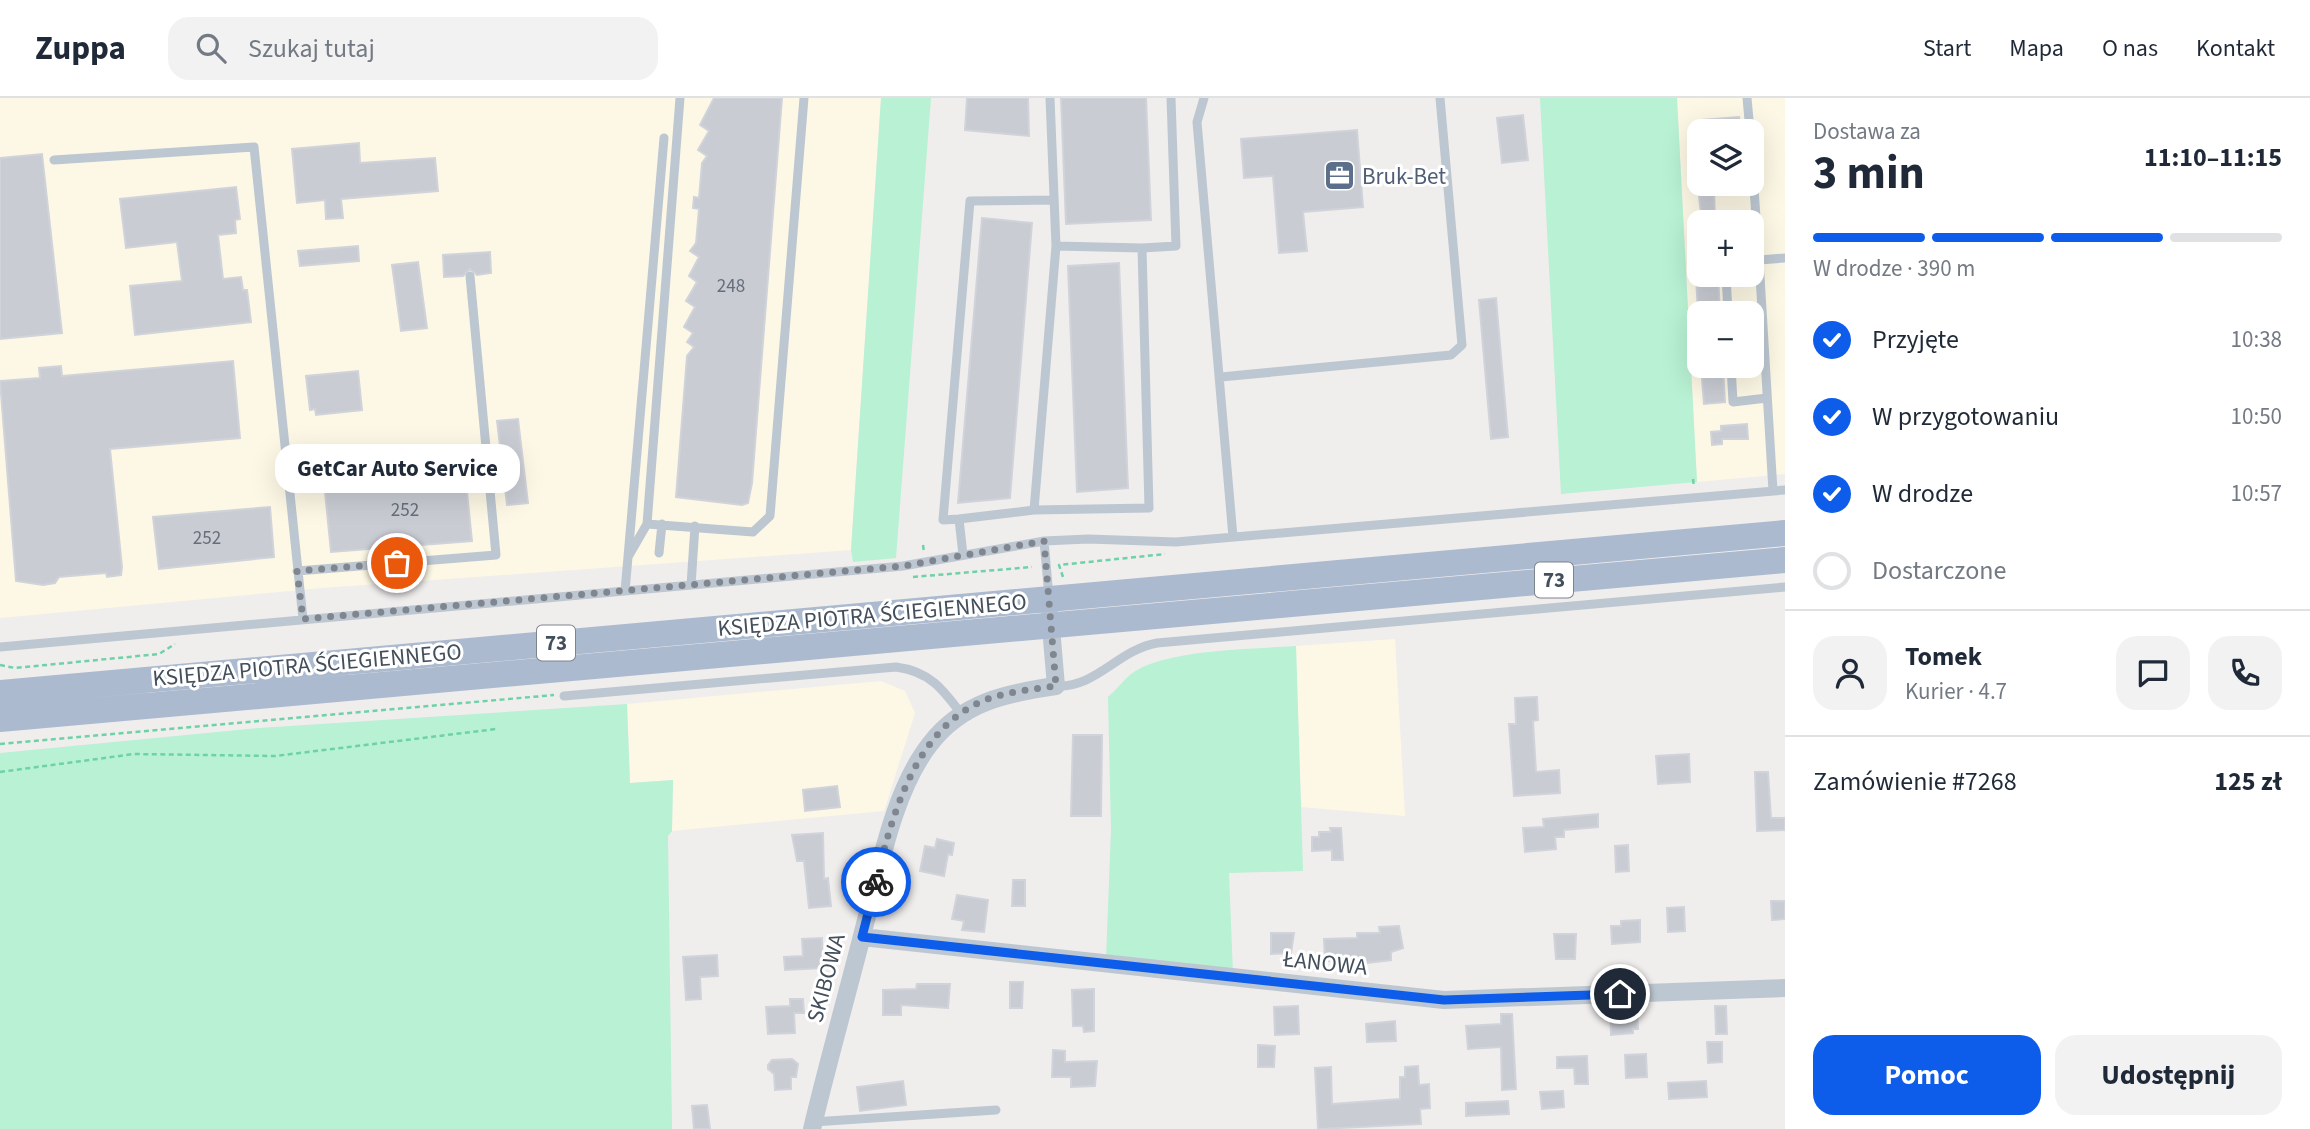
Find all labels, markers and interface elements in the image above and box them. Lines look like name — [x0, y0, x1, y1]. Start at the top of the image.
search box — [168, 17, 658, 80]
text: Zuppa — [35, 25, 126, 72]
icon: search — [192, 29, 230, 67]
text: Szukaj tutaj — [248, 30, 375, 67]
text: Start — [1923, 31, 1971, 66]
text: Mapa — [2009, 31, 2064, 66]
text: O nas — [2102, 31, 2158, 66]
text: Kontakt — [2196, 31, 2275, 66]
text: Dostawa za — [1813, 115, 1921, 148]
map controls — [1687, 119, 1764, 378]
button: layers — [1687, 119, 1764, 196]
text: 11:10–11:15 — [2144, 139, 2282, 176]
text: 3 min — [1813, 141, 1925, 206]
office icon: Bruk-Bet — [1322, 159, 1356, 193]
place label: Bruk-Bet — [1362, 160, 1446, 193]
button: + — [1687, 210, 1764, 287]
text: W drodze · 390 m — [1813, 252, 1975, 285]
house number: 248 — [717, 273, 745, 300]
button: − — [1687, 301, 1764, 378]
icon: check — [1813, 321, 1851, 359]
text: Przyjęte — [1872, 321, 1959, 358]
text: 10:38 — [2231, 323, 2282, 356]
icon: check — [1813, 398, 1851, 436]
text: W przygotowaniu — [1872, 398, 2059, 435]
text: 10:50 — [2231, 400, 2282, 433]
callout: GetCar Auto Service — [274, 444, 520, 493]
text: GetCar Auto Service — [297, 452, 498, 485]
icon: check — [1813, 475, 1851, 513]
text: W drodze — [1872, 475, 1973, 512]
text: 10:57 — [2231, 477, 2282, 510]
house number: 252 — [391, 497, 419, 524]
house number: 252 — [193, 525, 221, 552]
pin — [367, 533, 427, 593]
icon: bag — [378, 544, 416, 582]
text: Dostarczone — [1872, 552, 2006, 589]
road number: 73 — [1535, 562, 1573, 598]
street label: KSIĘDZA PIOTRA ŚCIEGIENNEGO — [716, 585, 1028, 645]
road number: 73 — [537, 626, 575, 660]
street label: KSIĘDZA PIOTRA ŚCIEGIENNEGO — [151, 635, 463, 695]
button: person — [1813, 636, 1887, 710]
button: chat — [2116, 636, 2190, 710]
button: phone — [2208, 636, 2282, 710]
text: Tomek — [1905, 638, 1982, 675]
text: Kurier · 4.7 — [1905, 675, 2007, 708]
text: Zamówienie #7268 — [1813, 763, 2017, 800]
text: 125 zł — [2214, 763, 2282, 800]
courier — [841, 847, 911, 917]
icon: bike — [857, 863, 895, 901]
street label: SKIBOWA — [798, 929, 854, 1026]
street label: ŁANOWA — [1280, 942, 1369, 984]
pin — [1590, 964, 1650, 1024]
icon: home — [1601, 975, 1639, 1013]
button: Pomoc — [1813, 1035, 2041, 1115]
button: Udostępnij — [2055, 1035, 2282, 1115]

